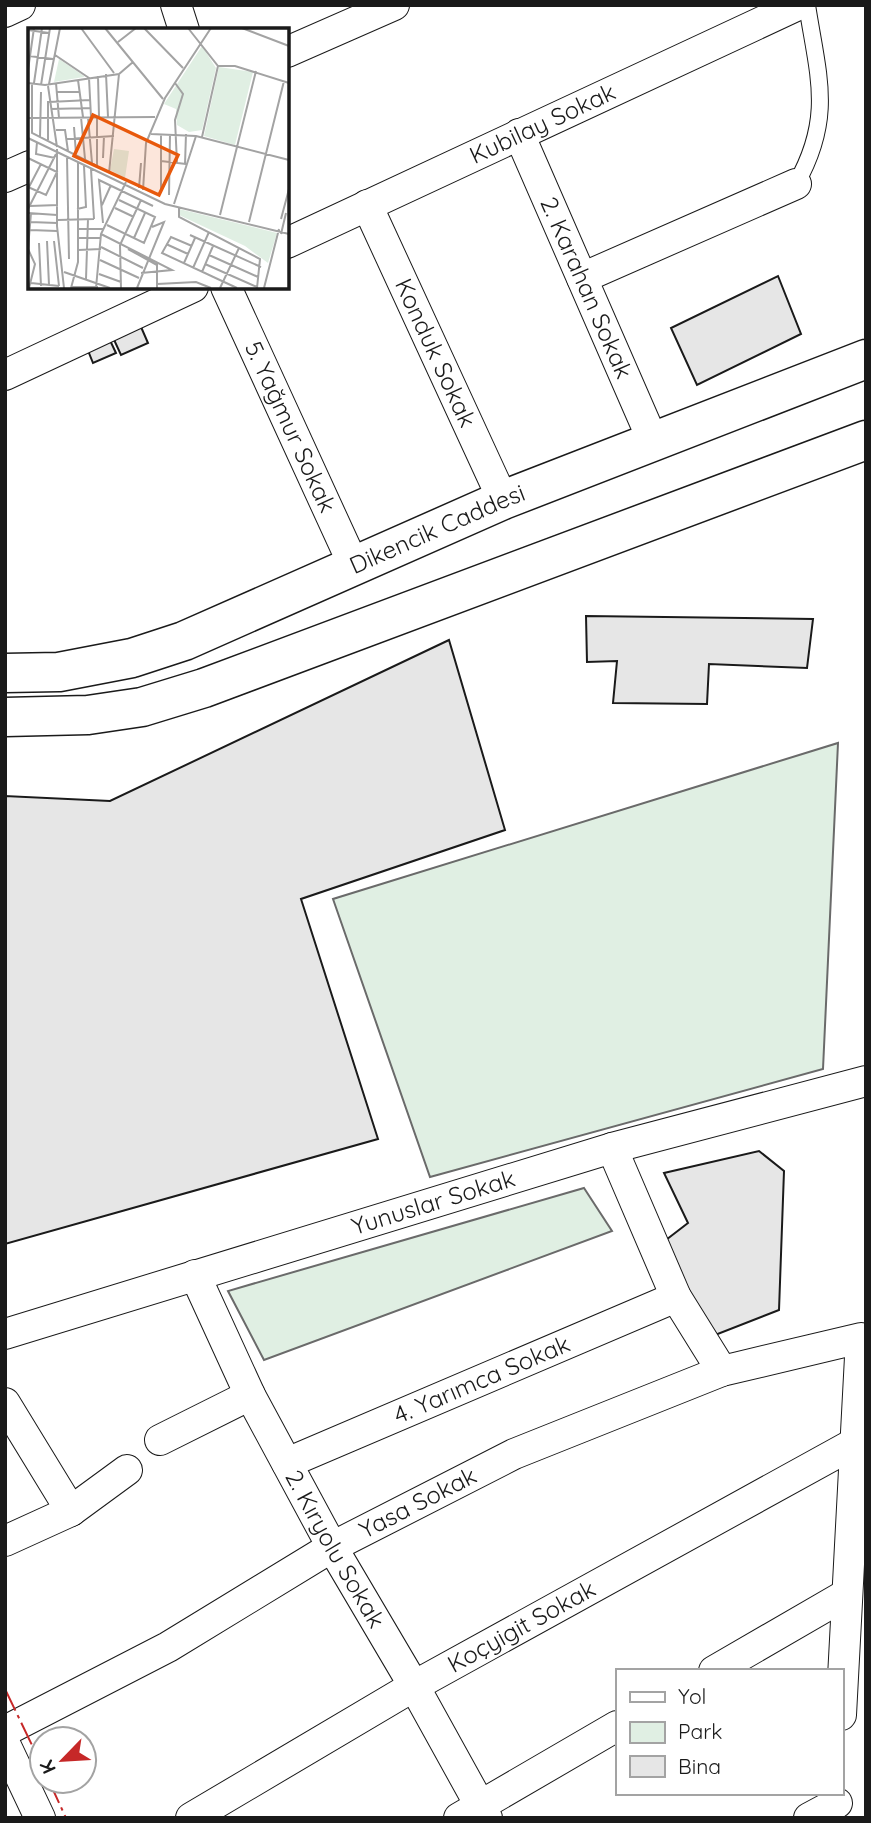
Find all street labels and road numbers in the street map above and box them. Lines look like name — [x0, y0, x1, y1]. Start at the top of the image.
street label: Kubilay Sokak — [464, 76, 620, 170]
street label: 2. Karahan Sokak — [534, 192, 640, 383]
street label: Konduk Sokak — [389, 274, 483, 432]
street label: 5. Yağmur Sokak — [239, 336, 343, 517]
street label: Dikencik Caddesi — [345, 477, 529, 580]
street label: Yunuslar Sokak — [348, 1163, 518, 1241]
street label: 4. Yarımca Sokak — [389, 1328, 574, 1430]
street label: Yasa Sokak — [354, 1460, 481, 1545]
street label: 2. Kıryolu Sokak — [279, 1465, 392, 1633]
street label: Koçyigit Sokak — [442, 1573, 600, 1679]

